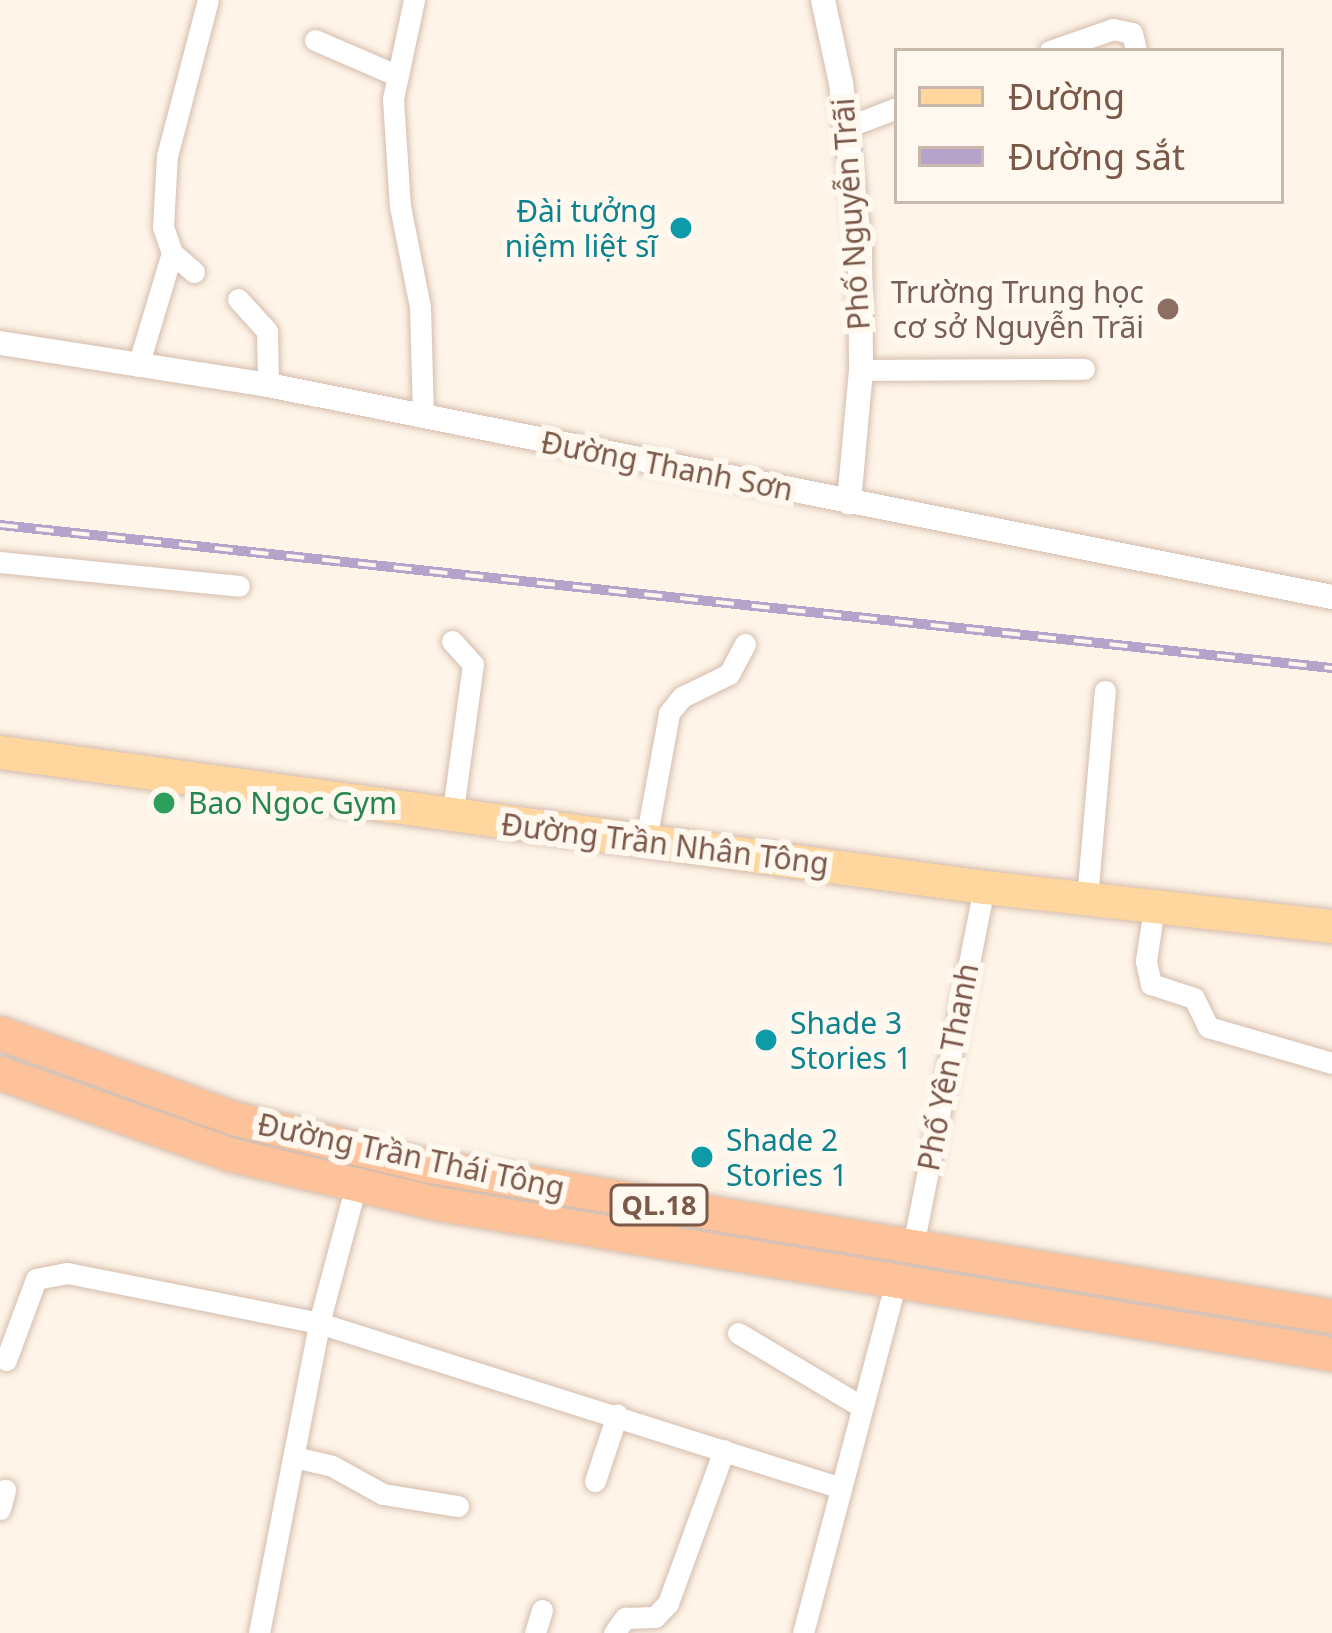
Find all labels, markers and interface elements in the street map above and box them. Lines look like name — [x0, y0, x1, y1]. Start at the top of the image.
legend — [894, 48, 1284, 204]
text: Đường — [1008, 72, 1125, 121]
street label: Phố Nguyễn Trãi — [825, 97, 877, 331]
text: Đường sắt — [1008, 132, 1185, 181]
place label: Đài tưởng niệm liệt sĩ — [505, 193, 657, 264]
marker: Đài tưởng niệm liệt sĩ — [668, 215, 694, 241]
place label: Trường Trung học cơ sở Nguyễn Trãi — [891, 274, 1144, 344]
marker: Trường Trung học cơ sở Nguyễn Trãi — [1155, 296, 1181, 322]
street label: Đường Thanh Sơn — [538, 424, 796, 508]
place label: Bao Ngoc Gym — [188, 785, 397, 821]
marker: Bao Ngoc Gym — [151, 790, 177, 816]
street label: Đường Trần Nhân Tông — [499, 806, 831, 882]
street label: Phố Yên Thanh — [910, 960, 986, 1174]
place label: Shade 3 Stories 1 — [790, 1005, 912, 1076]
marker: Shade 3 Stories 1 — [753, 1027, 779, 1053]
street label: Đường Trần Thái Tông — [254, 1106, 568, 1206]
place label: Shade 2 Stories 1 — [726, 1122, 848, 1192]
marker: Shade 2 Stories 1 — [689, 1144, 715, 1170]
road number: QL.18 — [608, 1184, 710, 1226]

